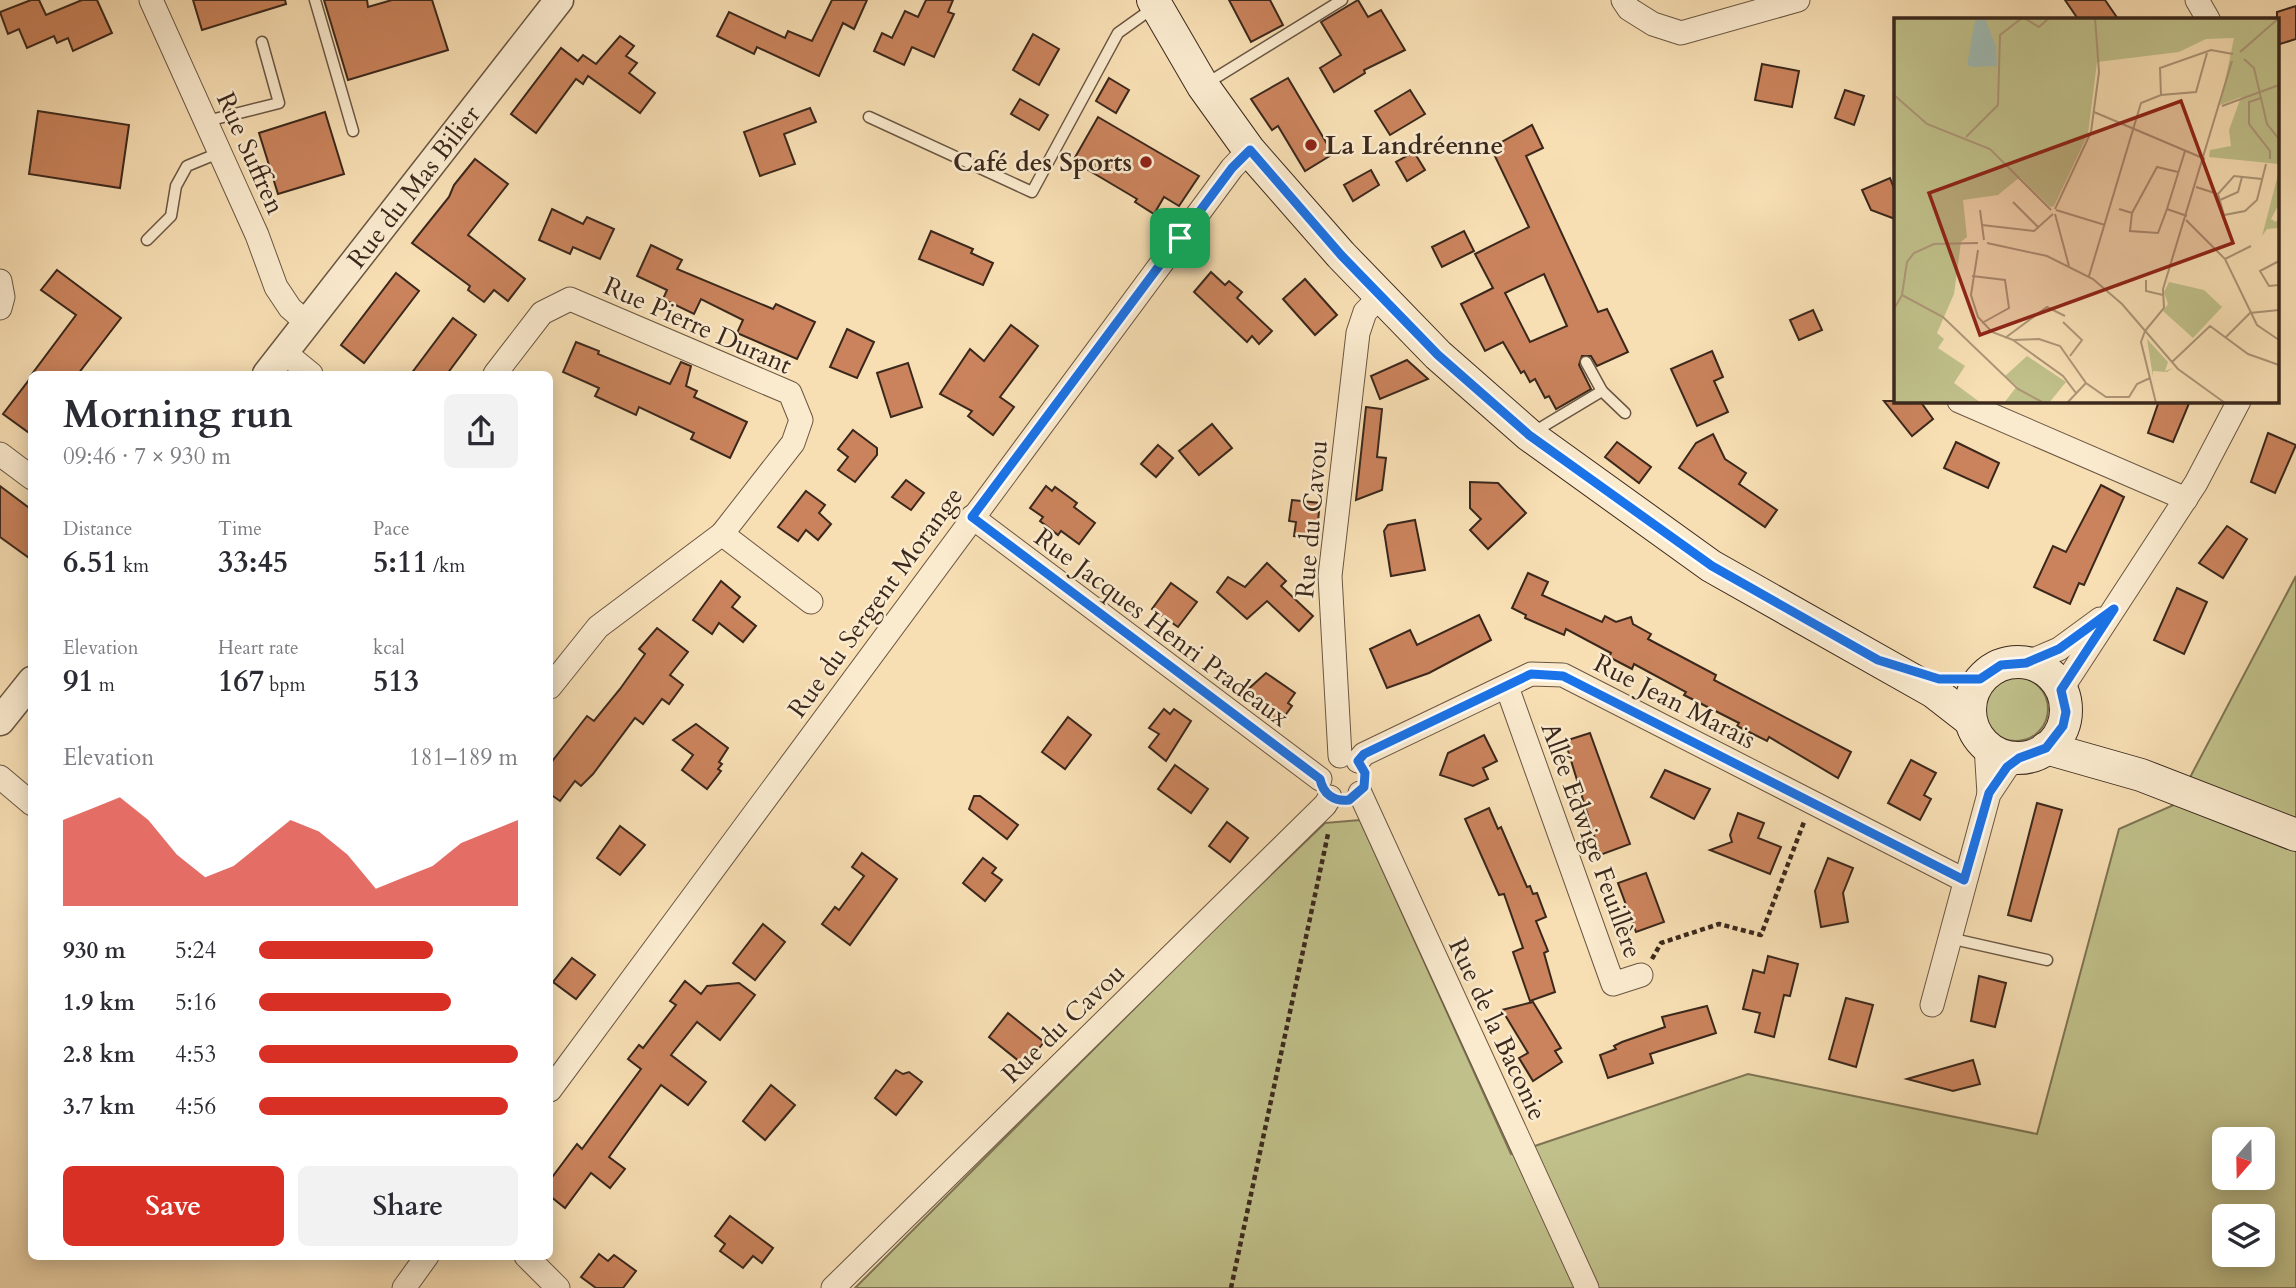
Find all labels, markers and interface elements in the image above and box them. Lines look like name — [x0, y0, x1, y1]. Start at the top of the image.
inset map — [1894, 18, 2278, 402]
street label: Rue Suffren — [208, 87, 293, 220]
street label: Rue du Mas Bilier — [339, 98, 489, 275]
place label: La Landréenne — [1325, 128, 1503, 163]
marker: La Landréenne — [1303, 137, 1319, 153]
place label: Café des Sports — [953, 145, 1132, 180]
marker: Café des Sports — [1138, 154, 1154, 170]
pin — [1150, 208, 1210, 268]
icon: arrive — [1161, 219, 1199, 257]
street label: Rue Pierre Durant — [598, 268, 797, 383]
text: Morning run — [63, 389, 293, 441]
button: share — [444, 394, 518, 468]
street label: Rue du Cavou — [1287, 438, 1336, 600]
text: 09:46 · 7 × 930 m — [63, 441, 231, 472]
street label: Rue du Sergent Morange — [780, 480, 971, 725]
text: Distance — [63, 516, 132, 542]
text: Time — [218, 516, 262, 542]
text: Pace — [373, 516, 410, 542]
street label: Rue Jacques Henri Pradeaux — [1027, 520, 1296, 735]
text: 6.51 — [63, 542, 118, 583]
text: 33:45 — [218, 542, 288, 583]
text: 5:11 — [373, 542, 428, 583]
text: km — [118, 553, 149, 579]
text: /km — [428, 553, 465, 579]
text: Elevation — [63, 635, 138, 661]
text: Heart rate — [218, 635, 299, 661]
text: kcal — [373, 635, 405, 661]
street label: Rue Jean Marais — [1588, 646, 1762, 757]
text: 91 — [63, 661, 94, 702]
text: 167 — [218, 661, 264, 702]
text: 513 — [373, 661, 419, 702]
text: m — [94, 672, 115, 698]
text: bpm — [264, 672, 306, 698]
street label: Allée Edwige Feuillère — [1533, 718, 1650, 963]
text: Elevation — [63, 742, 154, 773]
text: 181–189 m — [409, 742, 518, 773]
street label: Rue de la Baconie — [1440, 932, 1555, 1126]
text: 930 m — [63, 935, 126, 966]
text: 5:24 — [175, 935, 216, 966]
street label: Rue du Cavou — [994, 956, 1133, 1091]
text: 1.9 km — [63, 987, 135, 1018]
text: 5:16 — [175, 987, 216, 1018]
text: 2.8 km — [63, 1039, 135, 1070]
text: 4:53 — [175, 1039, 216, 1070]
text: 3.7 km — [63, 1091, 135, 1122]
text: 4:56 — [175, 1091, 216, 1122]
north arrow — [2212, 1127, 2275, 1190]
map controls — [2212, 1127, 2275, 1267]
button: Save — [63, 1166, 284, 1246]
button: Share — [298, 1166, 518, 1246]
button: layers — [2212, 1204, 2275, 1267]

